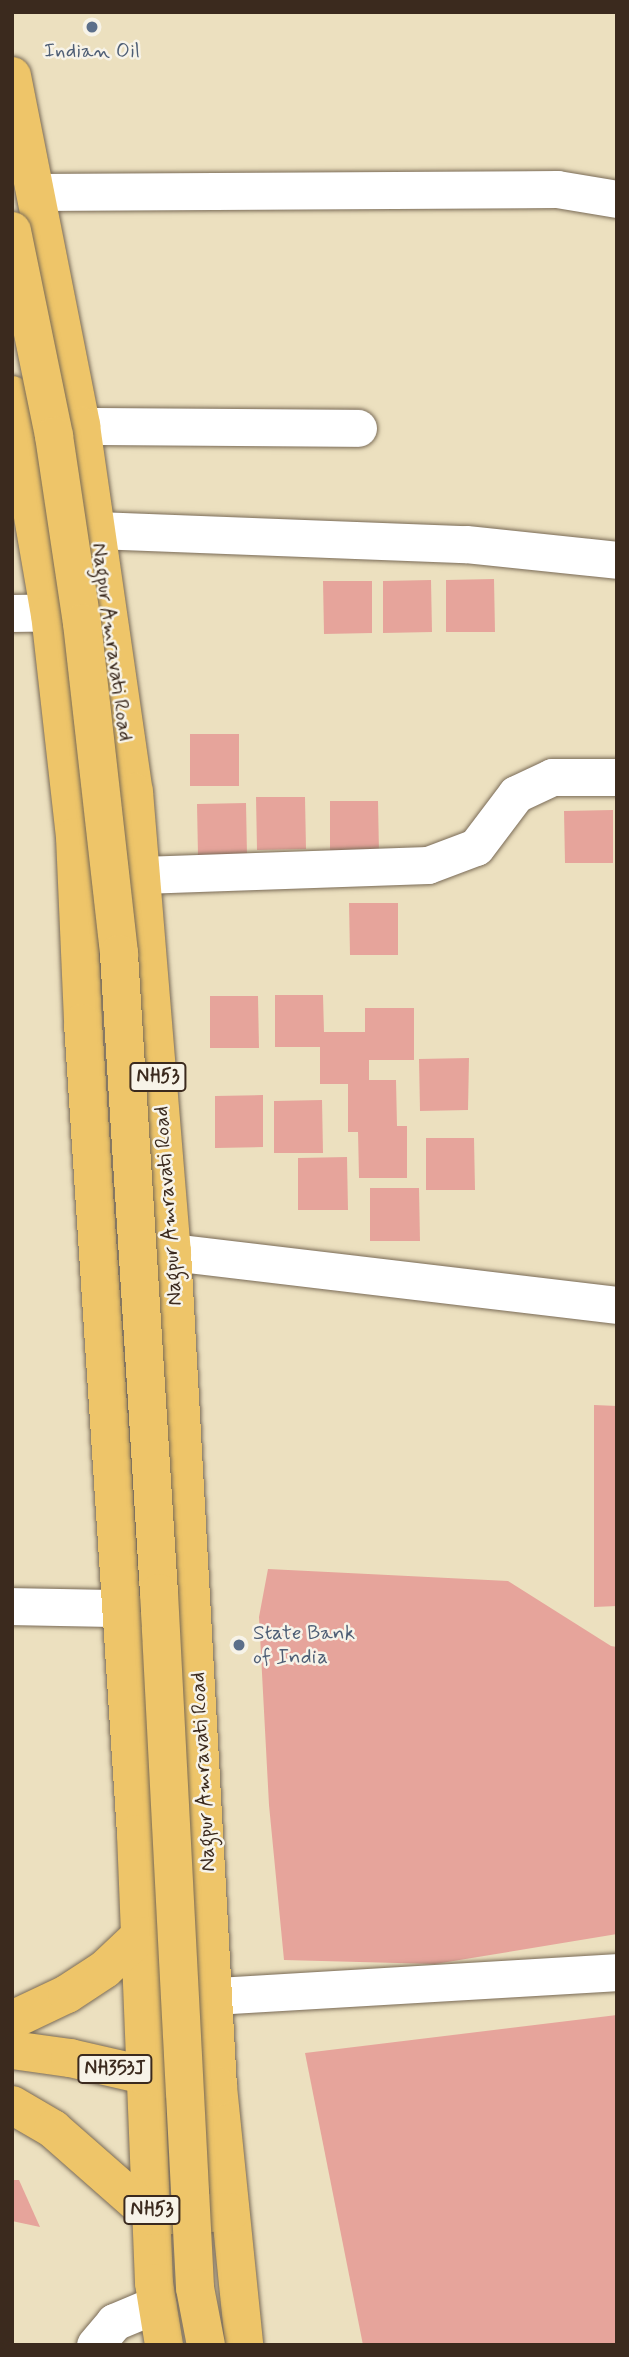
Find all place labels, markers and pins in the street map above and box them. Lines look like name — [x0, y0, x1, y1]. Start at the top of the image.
marker: Indian Oil — [84, 19, 100, 35]
place label: Indian Oil — [44, 38, 140, 64]
place label: State Bank of India — [253, 1620, 353, 1670]
marker: State Bank of India — [231, 1637, 247, 1653]

